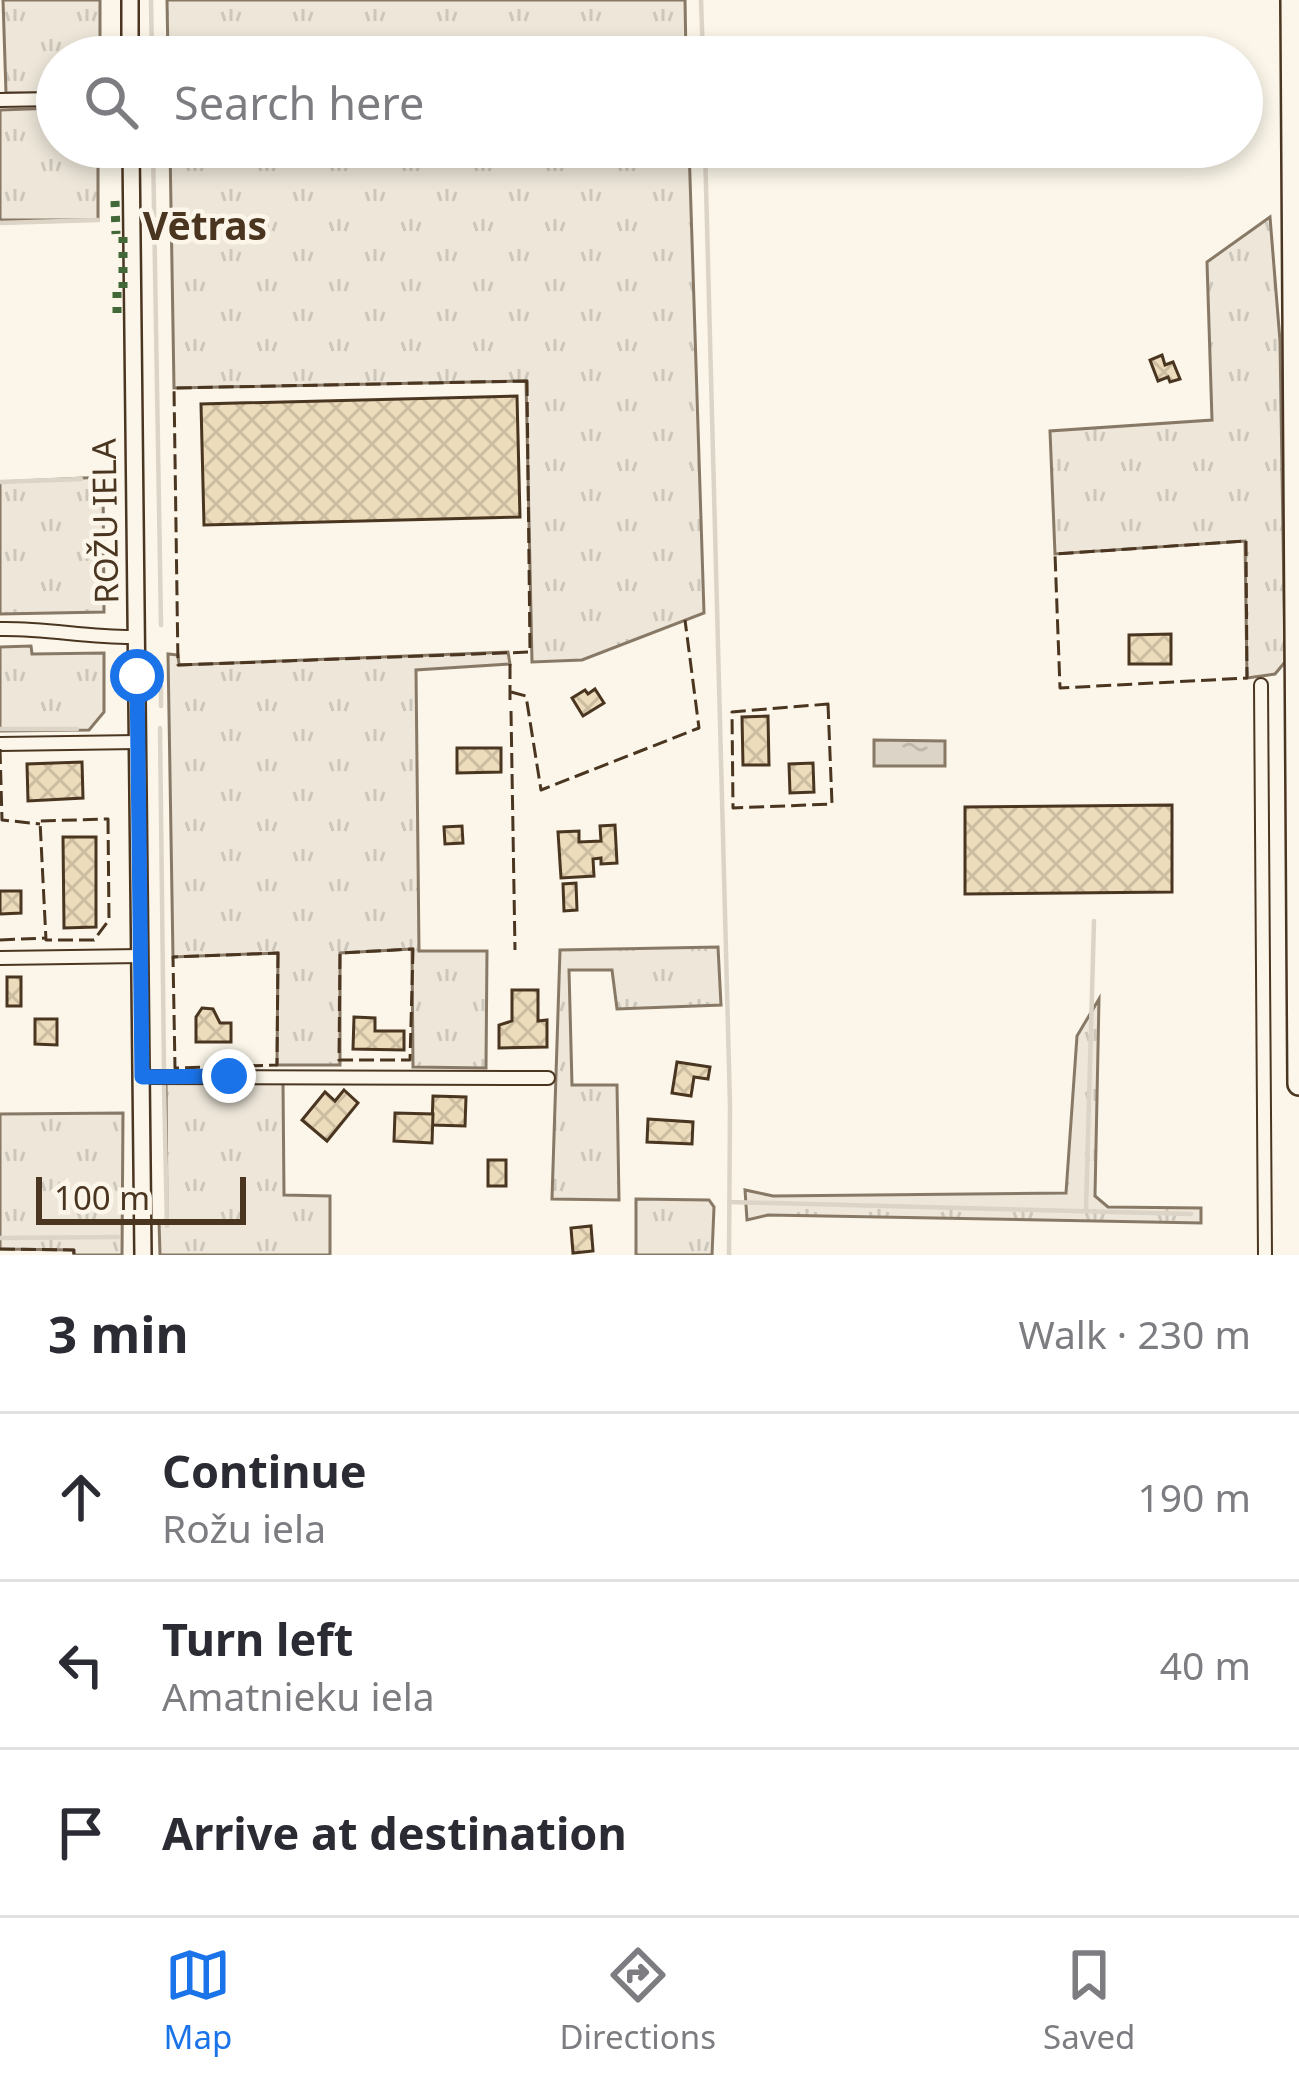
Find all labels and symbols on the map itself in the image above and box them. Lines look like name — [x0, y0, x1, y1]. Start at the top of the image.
district label: Vētras — [143, 198, 267, 251]
street label: ROŽU IELA — [81, 437, 128, 604]
route start — [110, 649, 164, 703]
route end — [202, 1049, 256, 1103]
scale bar — [36, 1171, 246, 1224]

